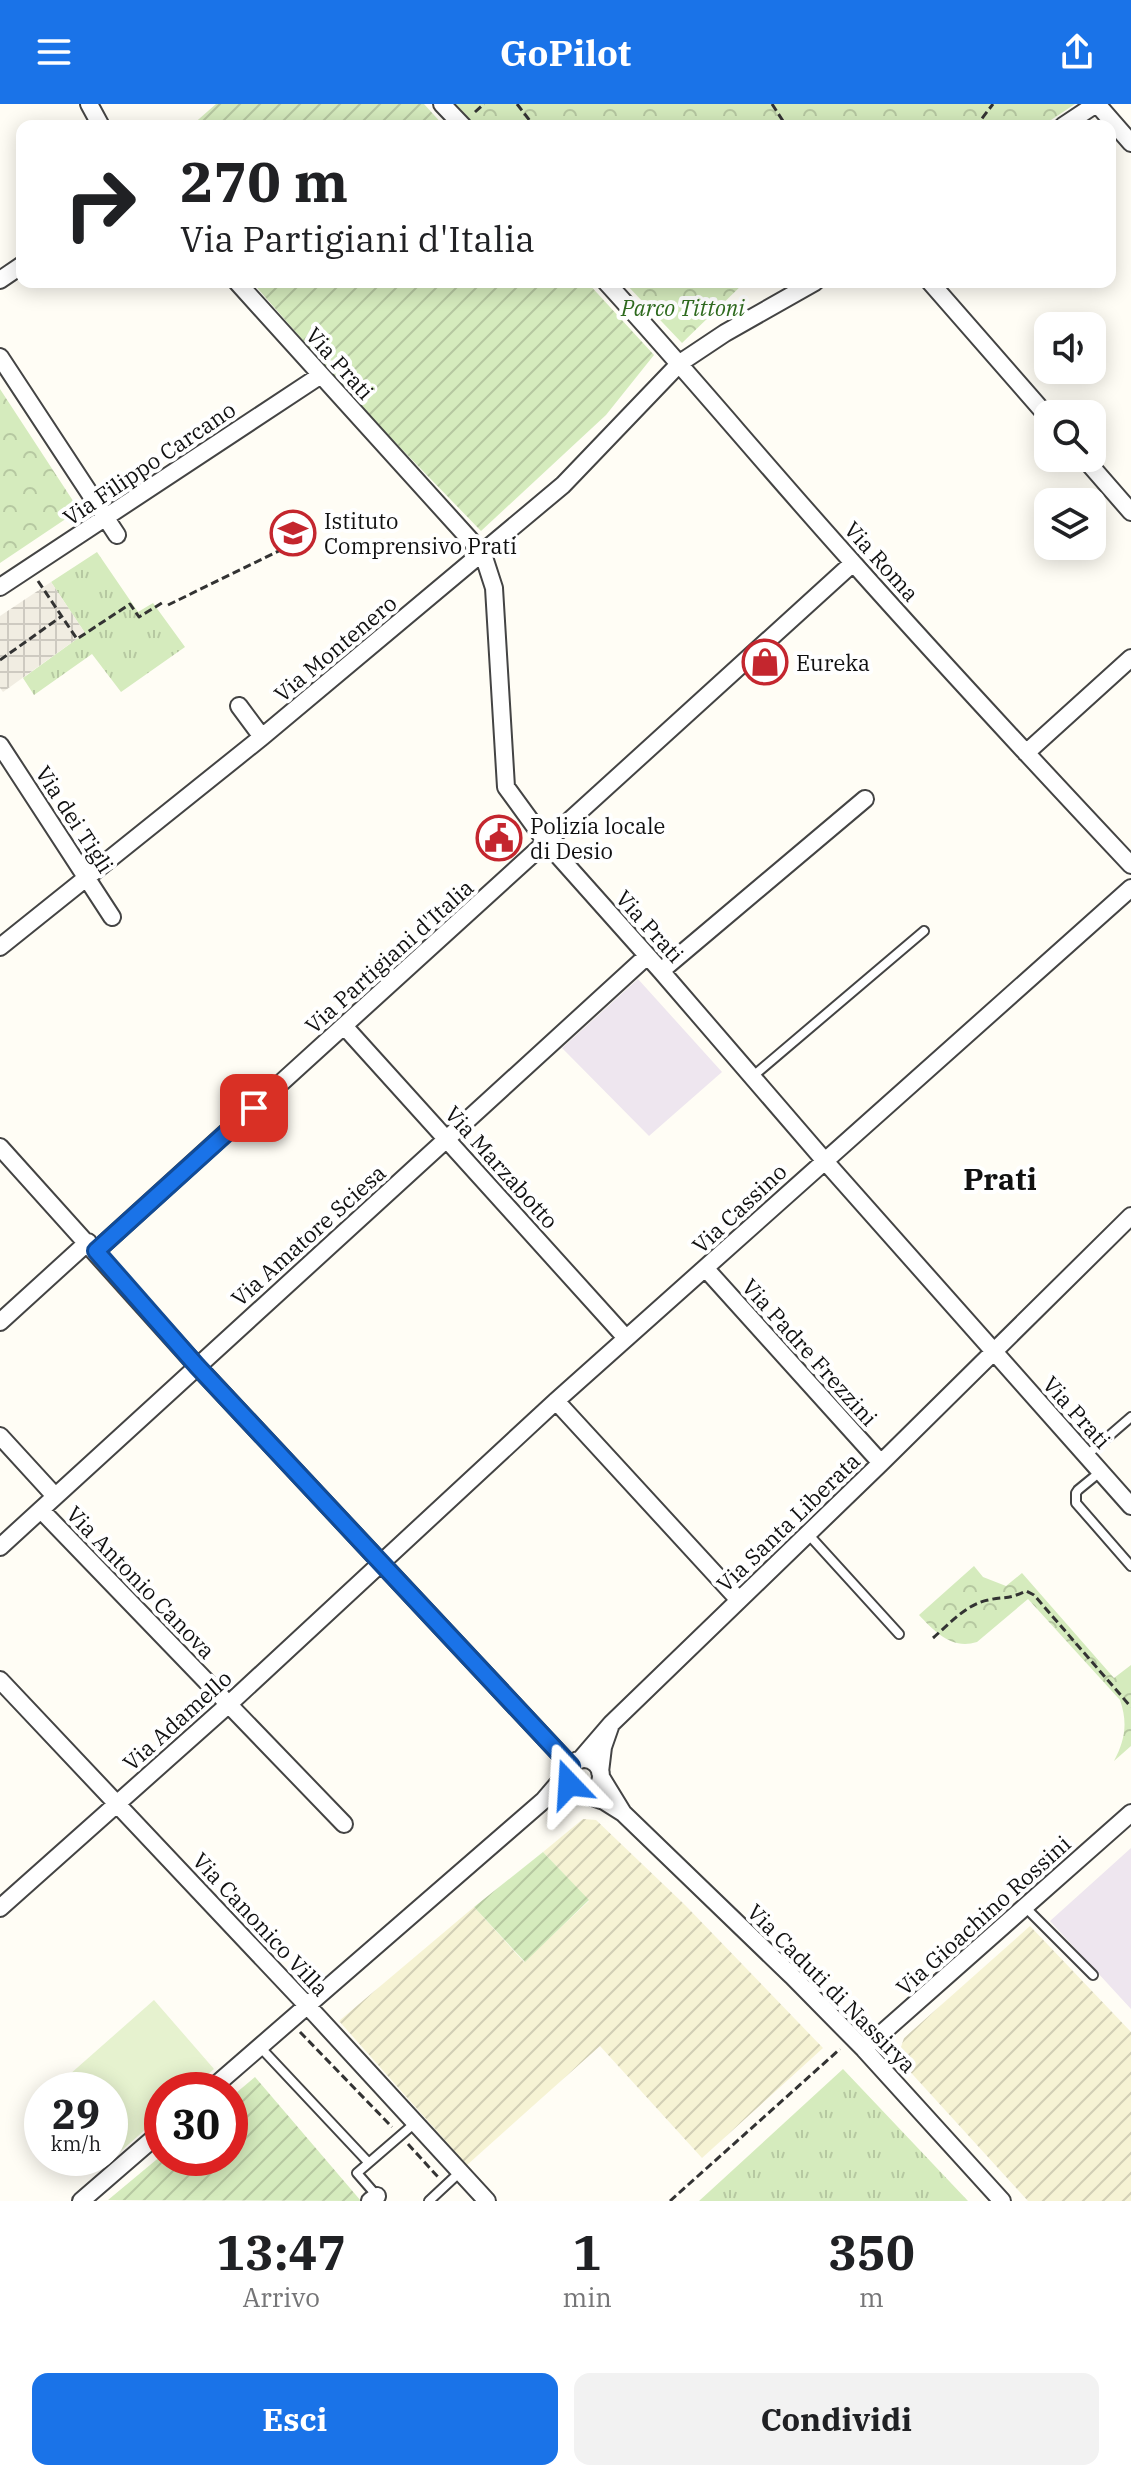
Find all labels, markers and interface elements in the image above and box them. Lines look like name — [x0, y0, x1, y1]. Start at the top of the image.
text: GoPilot — [500, 29, 631, 76]
icon: menu — [32, 30, 76, 74]
icon: share — [1055, 30, 1099, 74]
text: 270 m — [180, 145, 348, 217]
icon: right — [48, 152, 152, 256]
text: Via Partigiani d'Italia — [180, 215, 535, 262]
park label: Parco Tittoni — [620, 293, 745, 322]
map controls — [1034, 312, 1106, 560]
button: sound — [1034, 312, 1106, 384]
street label: Via Prati — [300, 321, 380, 405]
street label: Via Filippo Carcano — [57, 394, 241, 532]
button: search — [1034, 400, 1106, 472]
button: layers — [1034, 488, 1106, 560]
place label: Istituto Comprensivo Prati — [324, 506, 517, 560]
school or university icon: Istituto Comprensivo Prati — [269, 509, 317, 557]
street label: Via Roma — [838, 515, 926, 607]
street label: Via Montenero — [268, 588, 402, 708]
shop icon: Eureka — [741, 638, 789, 686]
place label: Eureka — [796, 648, 870, 677]
street label: Via dei Tigli — [30, 760, 120, 878]
place label: Polizia locale di Desio — [530, 811, 665, 865]
public building icon: Polizia locale di Desio — [475, 814, 523, 862]
street label: Via Partigiani d'Italia — [299, 873, 479, 1039]
street label: Via Prati — [610, 884, 690, 968]
pin — [220, 1074, 288, 1142]
icon: arrive — [232, 1086, 276, 1130]
street label: Via Marzabotto — [439, 1099, 565, 1235]
street label: Via Cassino — [686, 1157, 792, 1259]
street label: Via Amatore Sciesa — [224, 1158, 392, 1312]
district label: Prati — [963, 1159, 1037, 1198]
street label: Via Padre Frezzini — [736, 1272, 884, 1432]
street label: Via Prati — [1037, 1370, 1117, 1454]
street label: Via Santa Liberata — [710, 1446, 866, 1598]
street label: Via Antonio Canova — [60, 1499, 222, 1665]
street label: Via Adamello — [116, 1663, 238, 1777]
position arrow — [527, 1742, 611, 1826]
street label: Via Gioachino Rossini — [890, 1829, 1076, 2001]
street label: Via Canonico Villa — [187, 1846, 335, 2002]
street label: Via Caduti di Nassirya — [741, 1897, 923, 2079]
speed limit sign: 30 — [144, 2072, 248, 2176]
text: 29 — [52, 2088, 100, 2140]
text: km/h — [51, 2130, 101, 2157]
text: 13:47 — [216, 2221, 346, 2283]
text: 1 — [573, 2221, 602, 2283]
text: 350 — [828, 2221, 915, 2283]
text: Arrivo — [243, 2280, 320, 2314]
text: min — [562, 2280, 612, 2314]
text: m — [859, 2280, 884, 2314]
button: Esci — [32, 2373, 558, 2465]
button: Condividi — [574, 2373, 1099, 2465]

